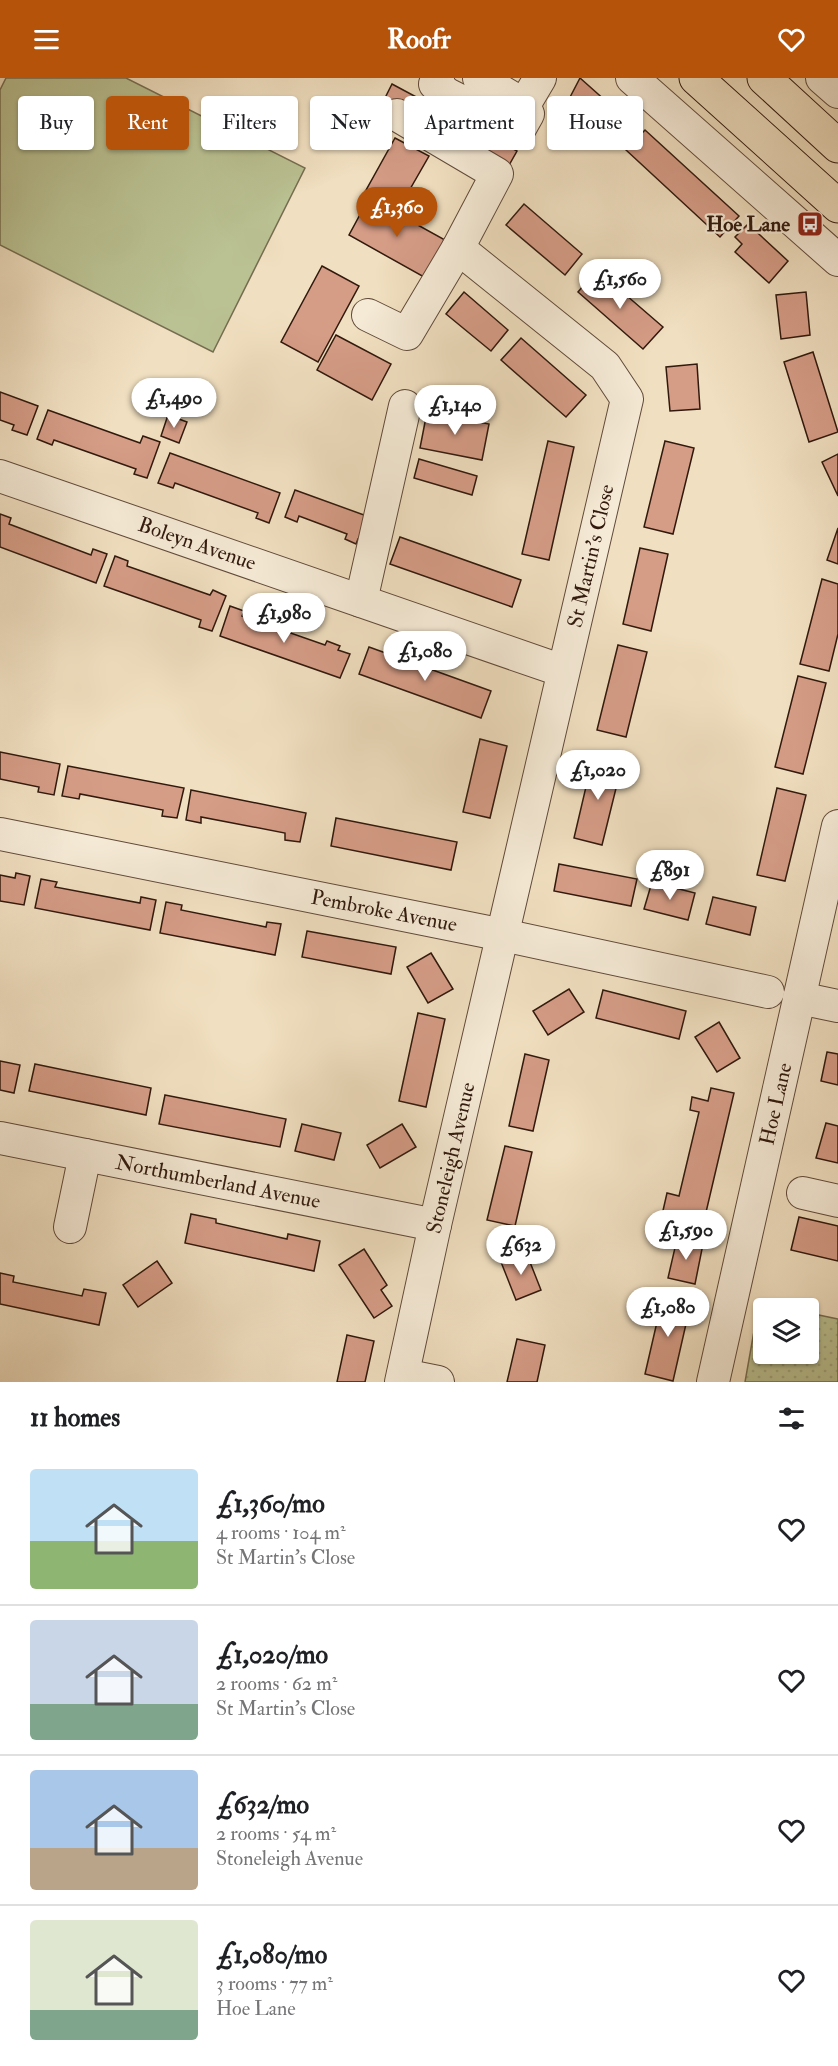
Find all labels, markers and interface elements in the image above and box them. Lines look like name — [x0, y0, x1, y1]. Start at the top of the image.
icon: menu — [30, 23, 63, 56]
text: Roofr — [387, 23, 451, 56]
icon: heart — [775, 23, 808, 56]
chip: Buy — [18, 96, 94, 150]
chip: Rent — [106, 96, 189, 150]
chip: Filters — [201, 96, 298, 150]
chip: New — [310, 96, 392, 150]
chip: Apartment — [404, 96, 535, 150]
chip: House — [547, 96, 643, 150]
pin: £1,360 — [348, 187, 446, 238]
text: £1,360 — [370, 194, 424, 219]
bus stop icon: Hoe Lane — [795, 209, 825, 239]
place label: Hoe Lane — [706, 211, 790, 238]
pin: £1,560 — [571, 259, 669, 310]
text: £1,560 — [593, 266, 647, 291]
pin: £1,490 — [125, 378, 223, 429]
text: £1,490 — [145, 385, 203, 410]
pin: £1,140 — [406, 385, 504, 436]
text: £1,140 — [428, 392, 482, 417]
street label: St Martin's Close — [561, 482, 621, 630]
street label: Boleyn Avenue — [134, 511, 260, 577]
pin: £1,980 — [235, 593, 333, 644]
text: £1,980 — [256, 600, 312, 625]
pin: £1,080 — [376, 631, 474, 682]
text: £1,080 — [397, 638, 453, 663]
pin: £1,020 — [549, 750, 647, 801]
text: £1,020 — [570, 757, 626, 782]
pin: £891 — [634, 850, 706, 901]
text: £891 — [650, 857, 690, 882]
street label: Pembroke Avenue — [309, 884, 460, 938]
street label: Hoe Lane — [753, 1060, 799, 1148]
street label: Stoneleigh Avenue — [420, 1080, 482, 1236]
street label: Northumberland Avenue — [113, 1149, 323, 1215]
pin: £1,590 — [637, 1210, 735, 1261]
text: £1,590 — [659, 1217, 713, 1242]
pin: £632 — [485, 1225, 557, 1276]
text: £632 — [500, 1232, 542, 1257]
pin: £1,080 — [619, 1287, 717, 1338]
text: £1,080 — [640, 1294, 696, 1319]
map controls — [753, 1298, 819, 1364]
button: layers — [753, 1298, 819, 1364]
text: 11 homes — [30, 1402, 120, 1434]
icon: filters — [775, 1402, 808, 1435]
text: £1,360/mo — [216, 1488, 325, 1520]
icon: home — [78, 1493, 150, 1565]
icon: heart — [775, 1513, 808, 1546]
text: 4 rooms · 104 m² — [216, 1520, 346, 1545]
text: St Martin's Close — [216, 1545, 355, 1570]
text: £1,020/mo — [216, 1639, 328, 1671]
icon: home — [78, 1644, 150, 1716]
icon: heart — [775, 1664, 808, 1697]
text: 2 rooms · 62 m² — [216, 1671, 337, 1696]
text: St Martin's Close — [216, 1696, 355, 1721]
text: £632/mo — [216, 1789, 309, 1821]
icon: home — [78, 1794, 150, 1866]
icon: heart — [775, 1814, 808, 1847]
text: 2 rooms · 54 m² — [216, 1821, 336, 1846]
text: Stoneleigh Avenue — [216, 1846, 363, 1871]
text: £1,080/mo — [216, 1939, 327, 1971]
icon: home — [78, 1944, 150, 2016]
icon: heart — [775, 1964, 808, 1997]
text: 3 rooms · 77 m² — [216, 1971, 333, 1996]
text: Hoe Lane — [216, 1996, 296, 2021]

